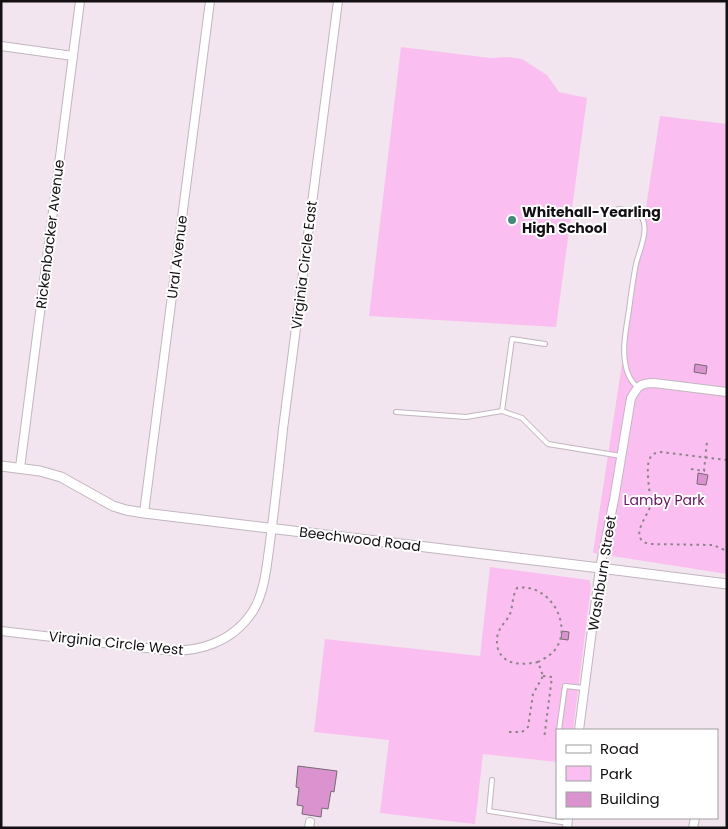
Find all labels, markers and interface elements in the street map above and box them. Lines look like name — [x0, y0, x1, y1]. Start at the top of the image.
street label: Rickenbacker Avenue — [31, 158, 69, 310]
street label: Virginia Circle East — [286, 199, 322, 331]
place label: Whitehall-Yearling High School — [522, 202, 661, 238]
street label: Ural Avenue — [162, 214, 192, 300]
marker: Whitehall-Yearling High School — [506, 214, 518, 226]
park label: Lamby Park — [623, 490, 705, 510]
street label: Washburn Street — [583, 514, 621, 632]
street label: Beechwood Road — [298, 522, 422, 556]
street label: Virginia Circle West — [48, 626, 184, 660]
legend — [556, 729, 718, 819]
text: Road — [600, 738, 639, 759]
text: Park — [600, 763, 632, 784]
text: Building — [600, 788, 660, 809]

